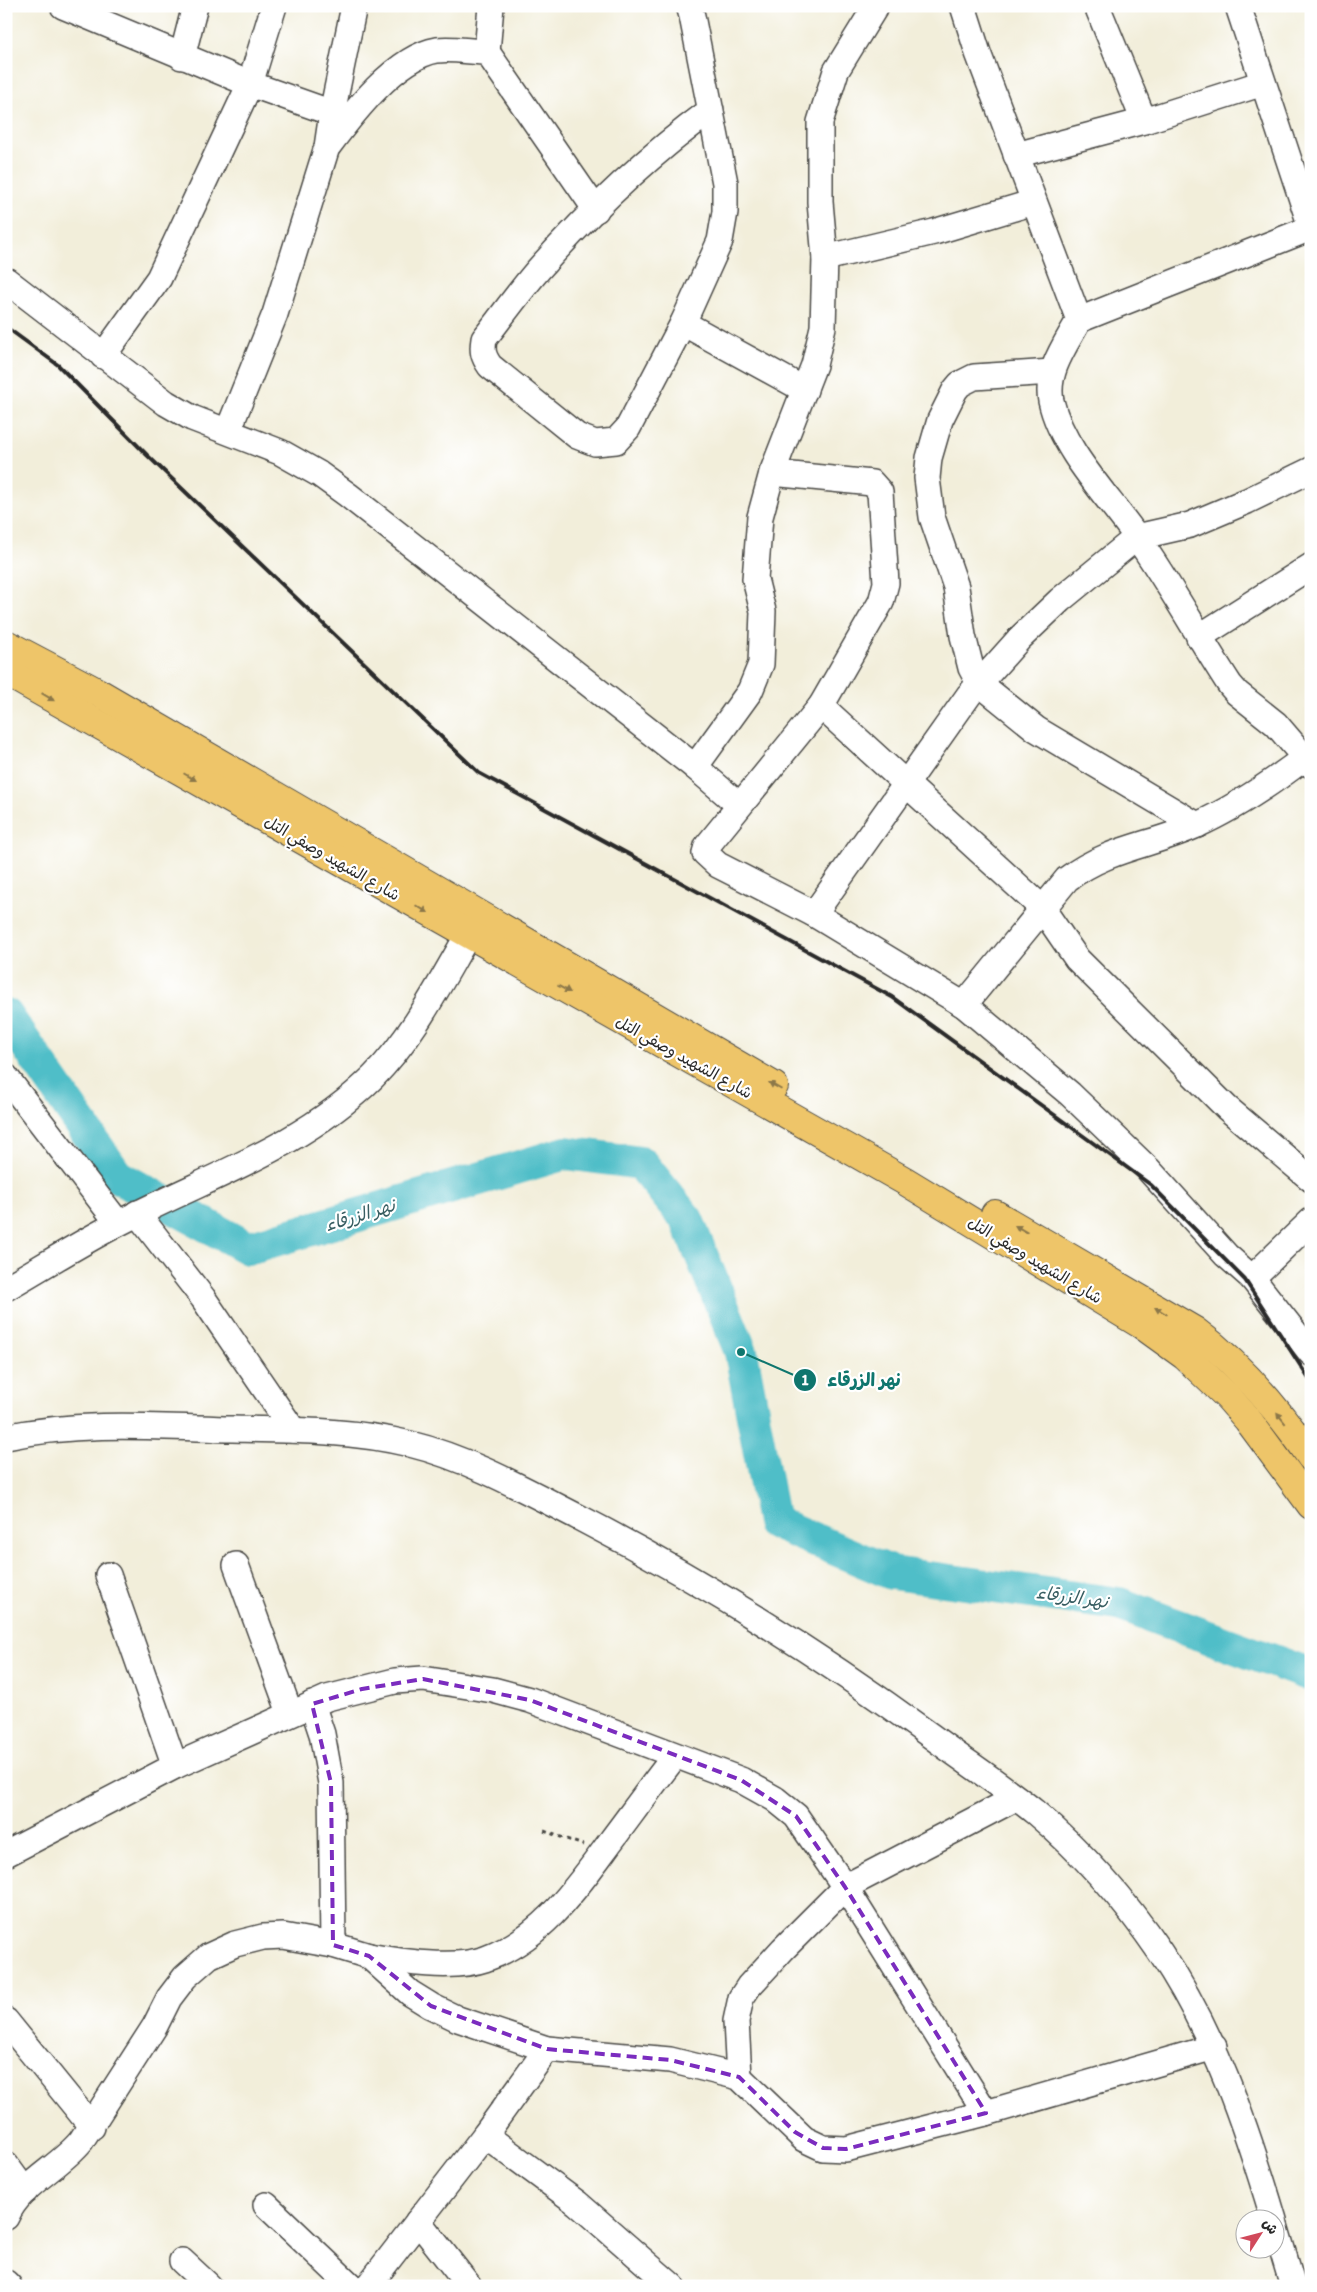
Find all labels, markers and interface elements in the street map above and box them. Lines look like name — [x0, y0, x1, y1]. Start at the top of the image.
one-way arrow — [42, 692, 55, 701]
one-way arrow — [182, 773, 197, 781]
street label: شارع الشهيد وصفي التل — [258, 811, 403, 909]
one-way arrow — [415, 905, 430, 913]
one-way arrow — [556, 985, 571, 993]
street label: شارع الشهيد وصفي التل — [610, 1012, 756, 1107]
one-way arrow — [768, 1082, 781, 1091]
water label: نهر الزرقاء — [322, 1193, 400, 1236]
street label: شارع الشهيد وصفي التل — [962, 1212, 1106, 1312]
one-way arrow — [1014, 1225, 1028, 1234]
one-way arrow — [1154, 1307, 1169, 1315]
callout: نهر الزرقاء — [793, 1363, 911, 1396]
text: نهر الزرقاء — [827, 1369, 901, 1391]
text: 1 — [802, 1371, 809, 1389]
one-way arrow — [1276, 1412, 1287, 1425]
water label: نهر الزرقاء — [1035, 1581, 1112, 1613]
north arrow — [1234, 2210, 1284, 2260]
text: ش — [1259, 2215, 1282, 2238]

